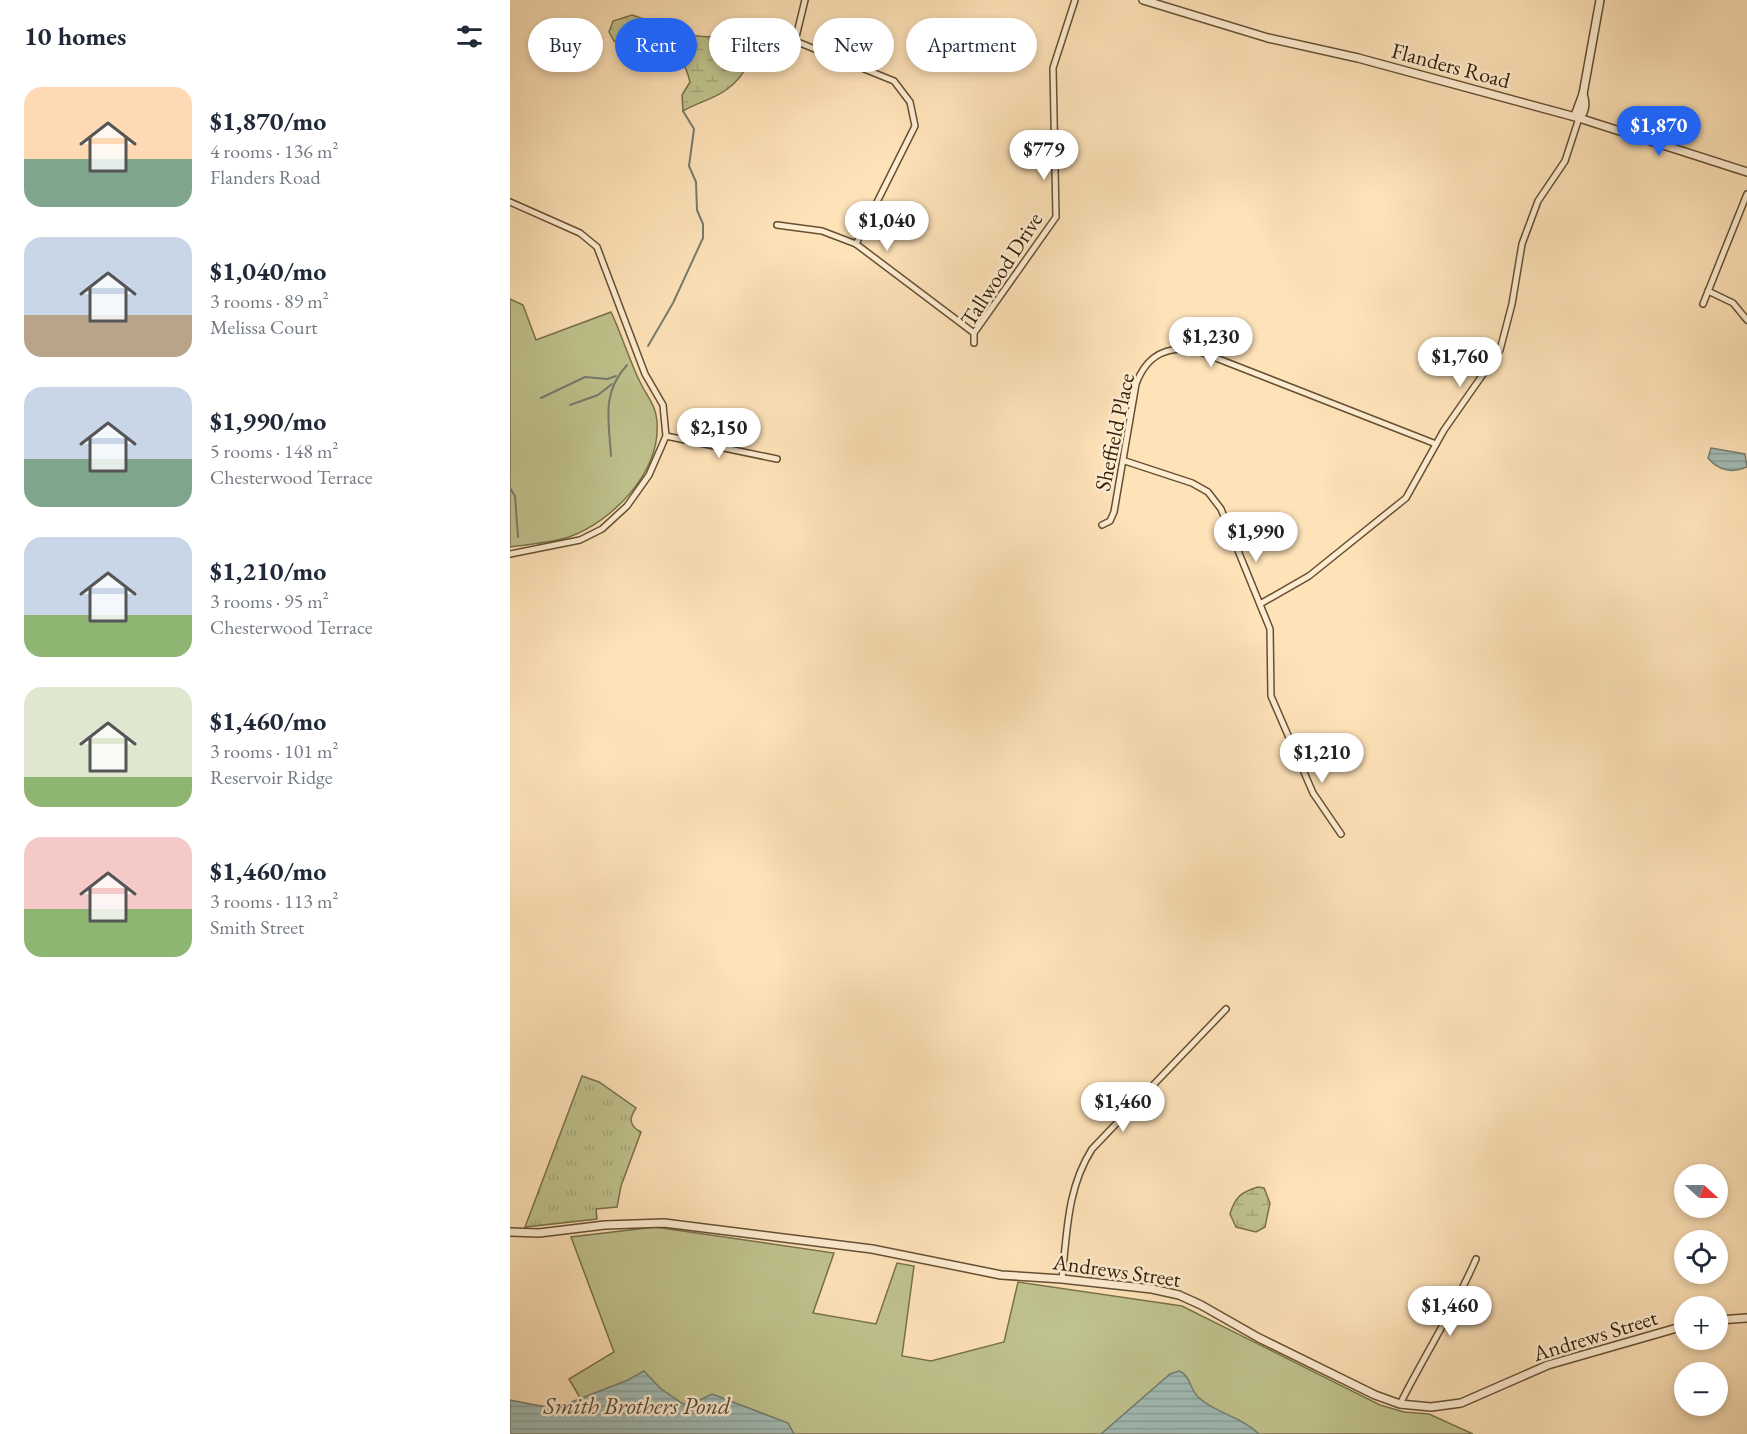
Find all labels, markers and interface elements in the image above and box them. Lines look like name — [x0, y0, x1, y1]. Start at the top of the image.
chip: Buy — [528, 18, 603, 72]
chip: Rent — [615, 18, 697, 72]
chip: Filters — [709, 18, 801, 72]
chip: New — [813, 18, 894, 72]
chip: Apartment — [906, 18, 1037, 72]
text: 10 homes — [24, 19, 126, 53]
icon: filters — [453, 20, 486, 53]
street label: Flanders Road — [1388, 36, 1514, 95]
text: $1,870/mo — [210, 104, 326, 138]
pin: $1,870 — [1610, 106, 1708, 157]
icon: home — [72, 111, 144, 183]
text: $1,870 — [1631, 112, 1687, 138]
pin: $779 — [1008, 130, 1080, 181]
text: $779 — [1024, 136, 1064, 162]
text: 4 rooms · 136 m² — [210, 138, 338, 164]
text: Flanders Road — [210, 164, 321, 190]
pin: $1,040 — [838, 201, 936, 252]
street label: Tallwood Drive — [954, 206, 1049, 332]
text: $1,040 — [859, 207, 915, 233]
text: $1,040/mo — [210, 254, 326, 288]
icon: home — [72, 261, 144, 333]
text: 3 rooms · 89 m² — [210, 288, 329, 314]
text: Melissa Court — [210, 314, 318, 340]
pin: $1,230 — [1162, 317, 1260, 368]
text: $1,230 — [1183, 323, 1239, 349]
pin: $1,760 — [1411, 337, 1509, 388]
text: $1,760 — [1432, 343, 1488, 369]
street label: Sheffield Place — [1088, 370, 1141, 494]
text: $1,990/mo — [210, 404, 326, 438]
pin: $2,150 — [670, 408, 768, 459]
icon: home — [72, 411, 144, 483]
text: $2,150 — [691, 414, 747, 440]
text: 5 rooms · 148 m² — [210, 438, 338, 464]
text: Chesterwood Terrace — [210, 464, 373, 490]
pin: $1,990 — [1207, 512, 1305, 563]
text: $1,990 — [1228, 518, 1284, 544]
text: $1,210/mo — [210, 554, 326, 588]
icon: home — [72, 561, 144, 633]
text: 3 rooms · 95 m² — [210, 588, 329, 614]
text: Chesterwood Terrace — [210, 614, 373, 640]
text: $1,460/mo — [210, 704, 326, 738]
icon: home — [72, 711, 144, 783]
pin: $1,210 — [1273, 733, 1371, 784]
text: 3 rooms · 101 m² — [210, 738, 338, 764]
text: $1,210 — [1294, 739, 1350, 765]
text: Reservoir Ridge — [210, 764, 333, 790]
text: $1,460/mo — [210, 854, 326, 888]
icon: home — [72, 861, 144, 933]
text: 3 rooms · 113 m² — [210, 888, 338, 914]
text: Smith Street — [210, 914, 304, 940]
pin: $1,460 — [1074, 1082, 1172, 1133]
text: $1,460 — [1095, 1088, 1151, 1114]
north arrow — [1674, 1164, 1728, 1218]
map controls — [1674, 1164, 1728, 1416]
button: locate — [1674, 1230, 1728, 1284]
street label: Andrews Street — [1050, 1247, 1183, 1294]
pin: $1,460 — [1401, 1286, 1499, 1337]
text: $1,460 — [1422, 1292, 1478, 1318]
button: + — [1674, 1296, 1728, 1350]
street label: Andrews Street — [1528, 1303, 1661, 1368]
button: − — [1674, 1362, 1728, 1416]
water label: Smith Brothers Pond — [543, 1390, 731, 1421]

